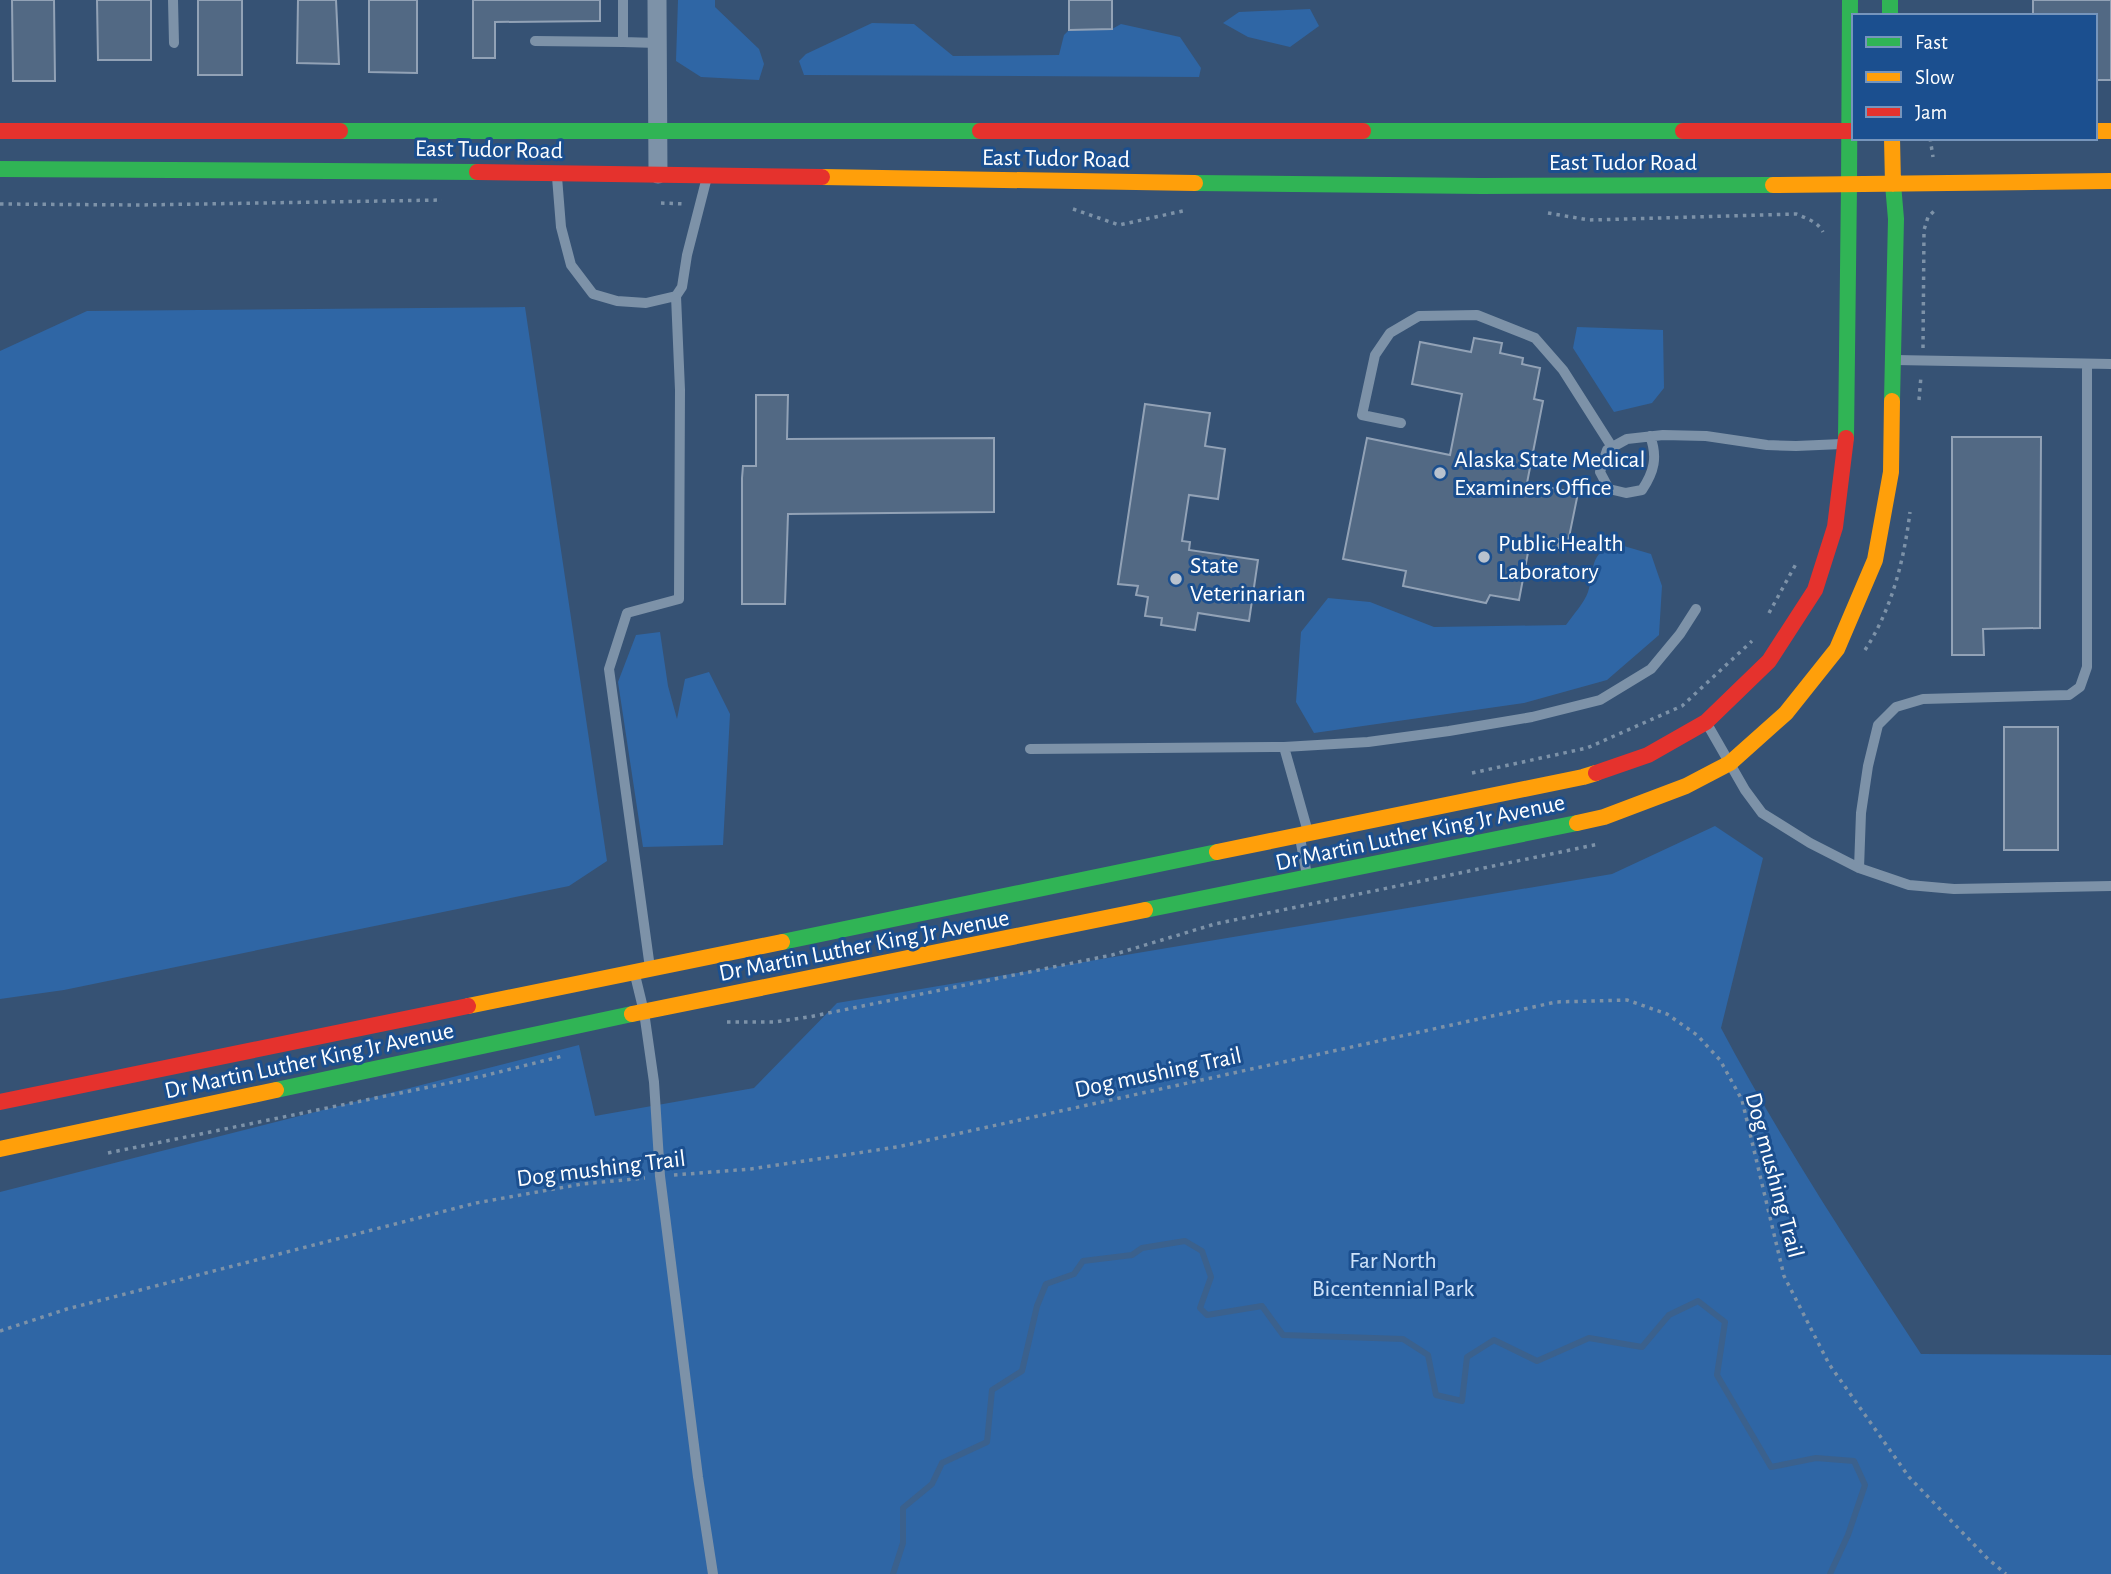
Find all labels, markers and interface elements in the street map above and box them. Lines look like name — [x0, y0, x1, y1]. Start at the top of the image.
legend — [1852, 14, 2097, 140]
text: Fast — [1915, 32, 1948, 53]
text: Slow — [1915, 67, 1954, 88]
text: Jam — [1915, 102, 1947, 123]
street label: East Tudor Road — [415, 137, 563, 163]
street label: East Tudor Road — [982, 146, 1130, 172]
street label: East Tudor Road — [1549, 151, 1697, 175]
place label: Alaska State Medical Examiners Office — [1454, 448, 1645, 500]
marker: Alaska State Medical Examiners Office — [1432, 465, 1448, 481]
place label: Public Health Laboratory — [1498, 532, 1624, 584]
marker: Public Health Laboratory — [1476, 549, 1492, 565]
place label: State Veterinarian — [1190, 554, 1306, 606]
marker: State Veterinarian — [1168, 571, 1184, 587]
street label: Dr Martin Luther King Jr Avenue — [1273, 791, 1567, 875]
street label: Dr Martin Luther King Jr Avenue — [717, 906, 1011, 986]
street label: Dr Martin Luther King Jr Avenue — [162, 1019, 456, 1103]
street label: Dog mushing Trail — [1073, 1044, 1244, 1102]
street label: Dog mushing Trail — [1740, 1090, 1808, 1261]
street label: Dog mushing Trail — [515, 1147, 687, 1191]
park label: Far North Bicentennial Park — [1312, 1249, 1474, 1301]

